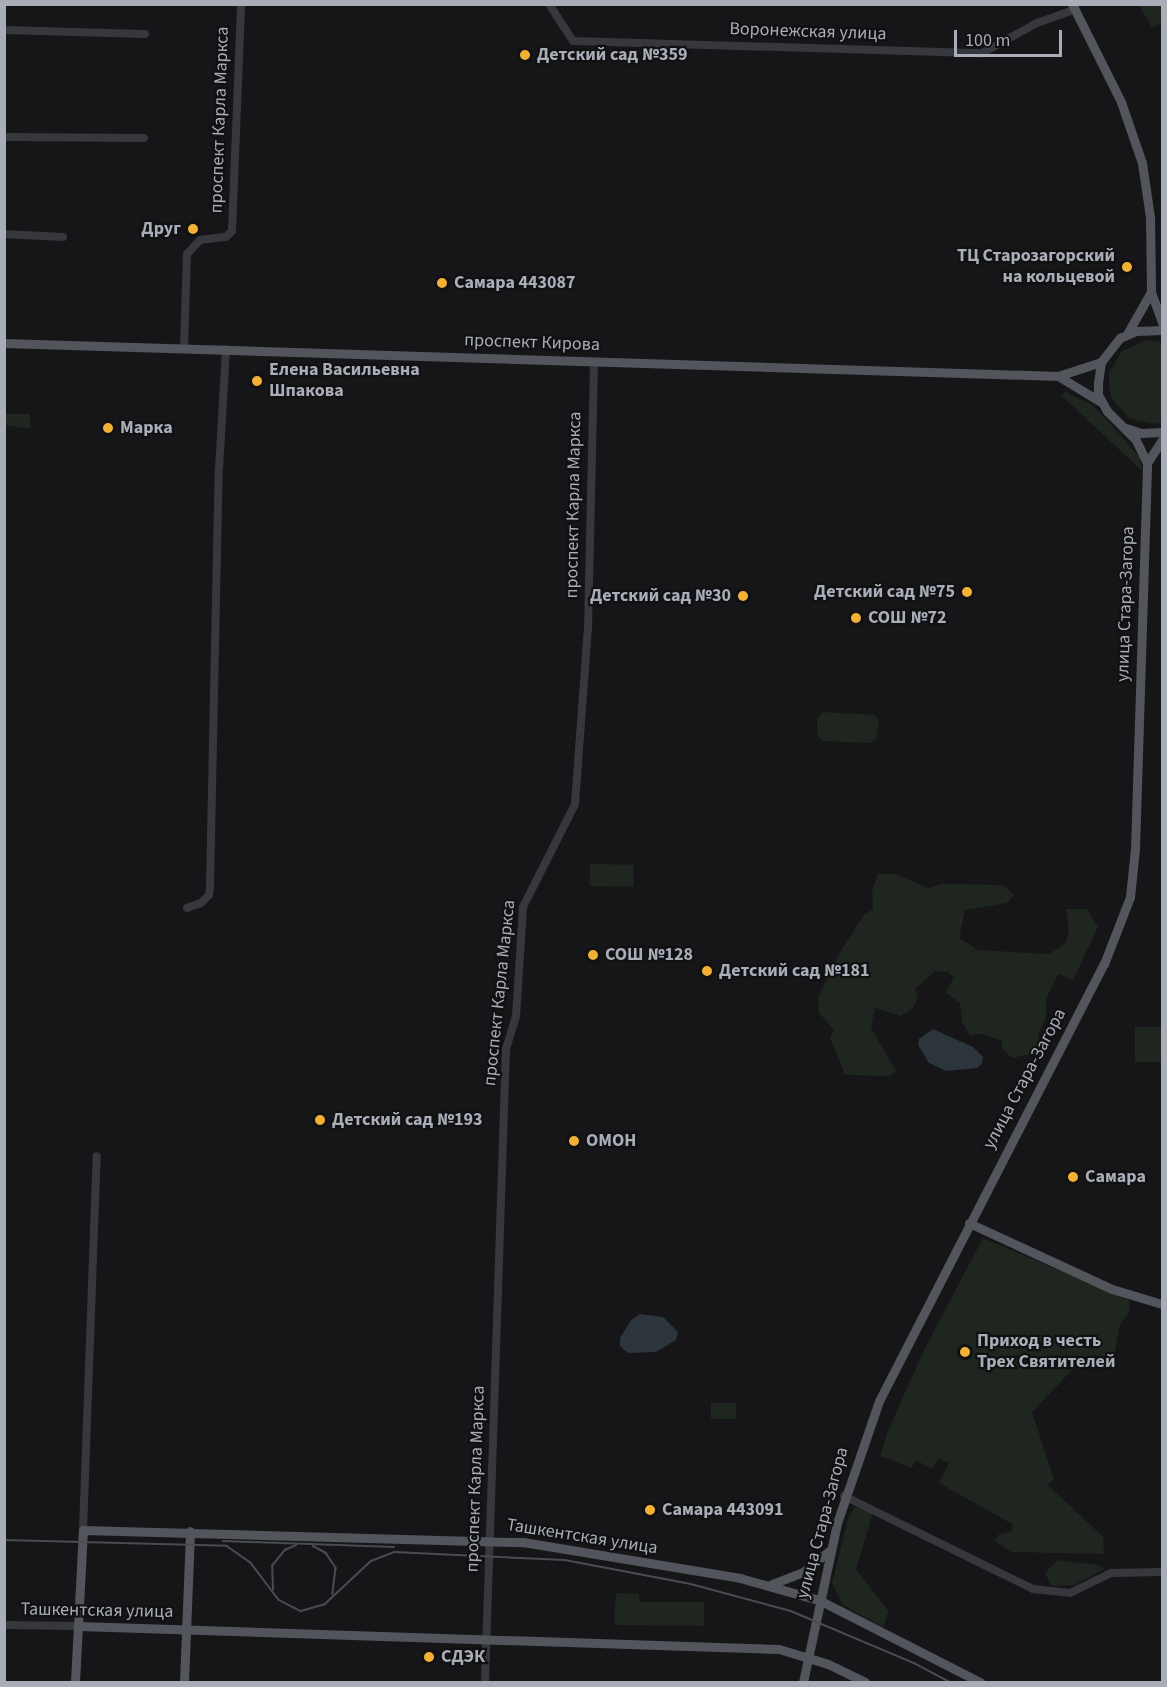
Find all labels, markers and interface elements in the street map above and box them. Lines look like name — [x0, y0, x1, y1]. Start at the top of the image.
street label: Воронежская улица — [729, 18, 887, 46]
scale bar — [957, 18, 1065, 56]
street label: проспект Карла Маркса — [206, 26, 234, 214]
text: 100 m — [965, 28, 1010, 53]
place label: Детский сад №359 — [537, 44, 688, 66]
marker: Детский сад №359 — [518, 48, 532, 62]
place label: Друг — [141, 218, 181, 240]
marker: Друг — [186, 222, 200, 236]
place label: ТЦ Старозагорский на кольцевой — [957, 246, 1115, 288]
marker: ТЦ Старозагорский на кольцевой — [1120, 260, 1134, 274]
place label: Самара 443087 — [454, 272, 576, 294]
marker: Самара 443087 — [435, 276, 449, 290]
street label: проспект Кирова — [464, 330, 600, 356]
place label: Елена Васильевна Шпакова — [269, 360, 420, 403]
marker: Елена Васильевна Шпакова — [250, 374, 264, 388]
street label: проспект Карла Маркса — [562, 411, 586, 599]
place label: Марка — [120, 417, 173, 439]
marker: Марка — [101, 421, 115, 435]
street label: улица Стара-Загора — [1112, 526, 1140, 682]
place label: Детский сад №75 — [814, 581, 955, 603]
place label: Детский сад №30 — [590, 585, 731, 607]
marker: Детский сад №75 — [960, 585, 974, 599]
marker: Детский сад №30 — [736, 589, 750, 603]
place label: СОШ №72 — [868, 607, 947, 629]
marker: СОШ №72 — [849, 611, 863, 625]
street label: проспект Карла Маркса — [479, 899, 521, 1087]
place label: СОШ №128 — [605, 944, 693, 966]
marker: СОШ №128 — [586, 948, 600, 962]
place label: Детский сад №181 — [719, 960, 870, 982]
marker: Детский сад №181 — [700, 964, 714, 978]
street label: улица Стара-Загора — [979, 1005, 1071, 1153]
place label: Детский сад №193 — [332, 1109, 483, 1131]
marker: Детский сад №193 — [313, 1113, 327, 1127]
place label: ОМОН — [586, 1130, 636, 1152]
marker: ОМОН — [567, 1134, 581, 1148]
place label: Самара — [1085, 1166, 1146, 1188]
marker: Самара — [1066, 1170, 1080, 1184]
place label: Приход в честь Трех Святителей — [977, 1331, 1115, 1374]
marker: Приход в честь Трех Святителей — [958, 1345, 972, 1359]
street label: проспект Карла Маркса — [462, 1385, 490, 1573]
street label: улица Стара-Загора — [792, 1445, 854, 1601]
place label: Самара 443091 — [662, 1499, 784, 1521]
marker: Самара 443091 — [643, 1503, 657, 1517]
street label: Ташкентская улица — [505, 1514, 659, 1560]
street label: Ташкентская улица — [21, 1599, 173, 1623]
place label: СДЭК — [441, 1646, 485, 1668]
marker: СДЭК — [422, 1650, 436, 1664]

